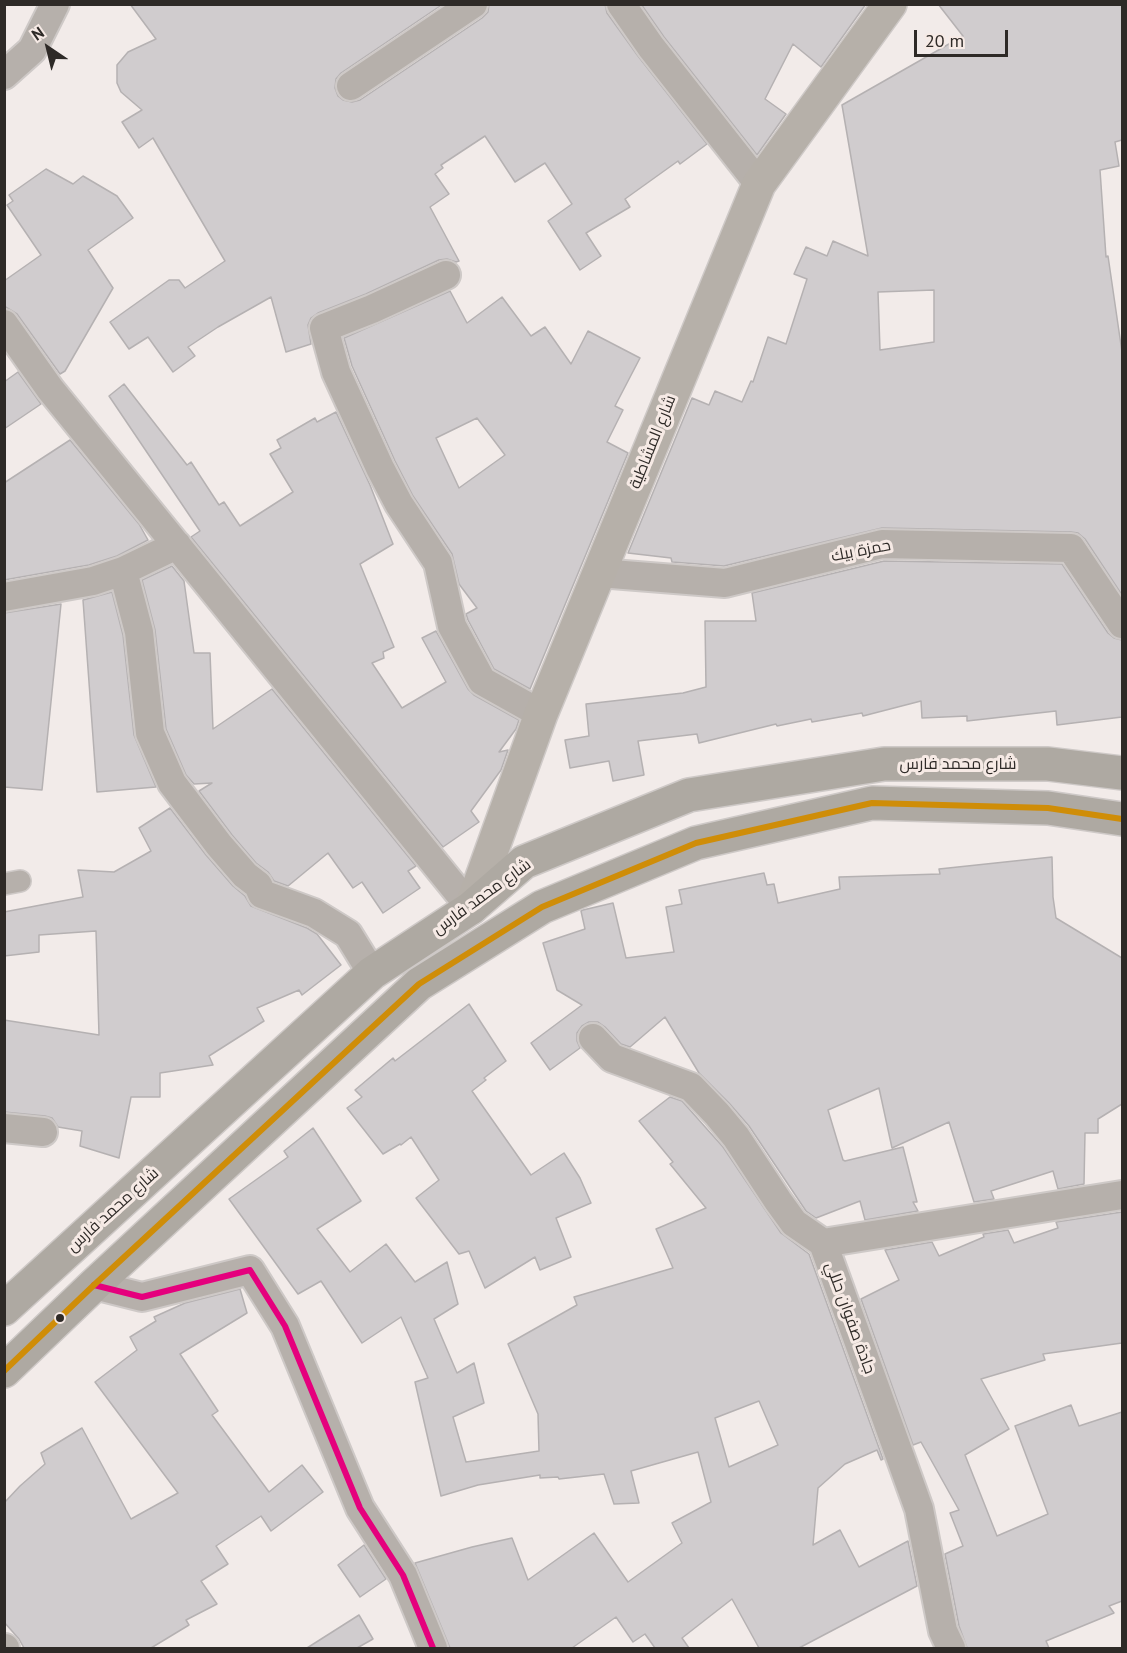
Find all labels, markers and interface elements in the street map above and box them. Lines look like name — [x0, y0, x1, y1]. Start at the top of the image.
north arrow — [18, 18, 78, 78]
scale bar — [917, 18, 1012, 56]
text: N — [28, 22, 48, 44]
text: 20 m — [925, 29, 964, 52]
street label: شارع المشاطية — [626, 392, 680, 492]
street label: حمزة بيك — [830, 536, 892, 566]
street label: شارع محمد فارس — [900, 754, 1016, 774]
street label: شارع محمد فارس — [429, 855, 535, 939]
street label: شارع محمد فارس — [63, 1164, 163, 1256]
street label: جادة صفوان حللي — [821, 1260, 879, 1376]
unlabelled marker — [54, 1312, 66, 1324]

